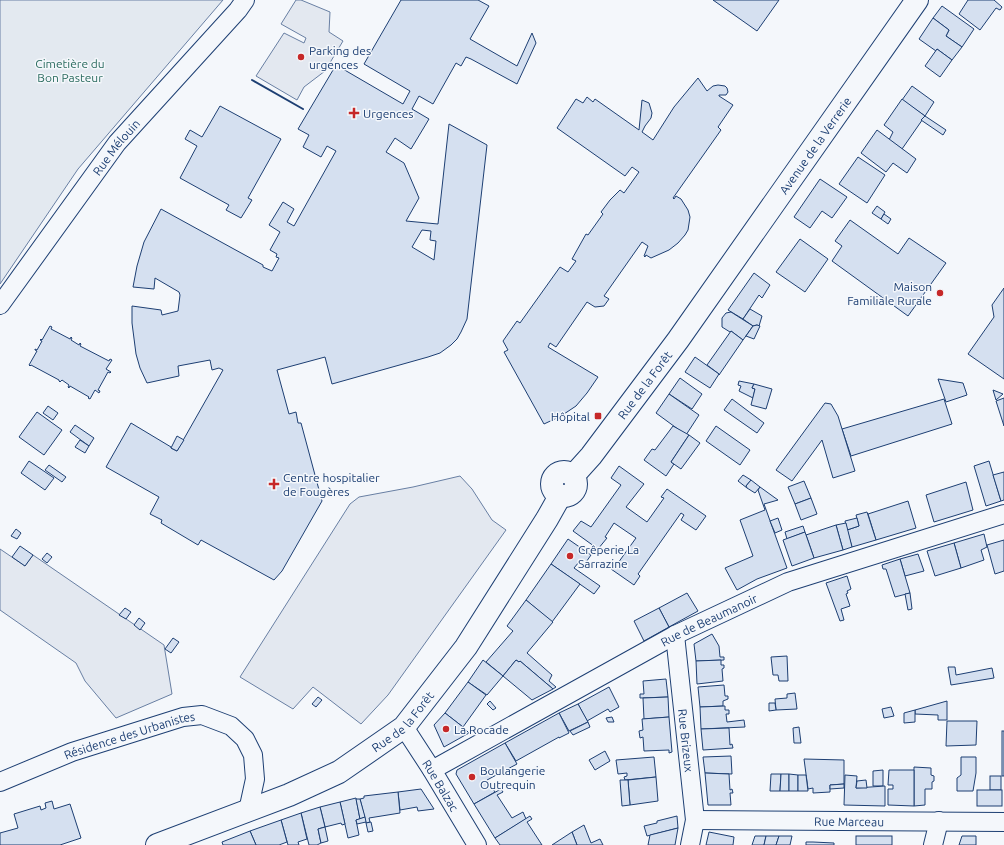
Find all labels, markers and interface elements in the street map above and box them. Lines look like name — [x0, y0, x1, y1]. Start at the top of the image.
place label: Parking des urgences — [309, 44, 371, 71]
marker: Parking des urgences — [296, 52, 306, 62]
park label: Cimetière du Bon Pasteur — [35, 57, 105, 84]
street label: Avenue de la Verrerie — [776, 94, 853, 196]
marker: Urgences — [348, 107, 360, 119]
place label: Urgences — [363, 107, 414, 120]
street label: Rue Mélouin — [90, 116, 142, 177]
place label: Maison Familiale Rurale — [847, 280, 932, 307]
marker: Maison Familiale Rurale — [935, 288, 945, 298]
street label: Rue de la Forêt — [615, 348, 674, 421]
place label: Hôpital — [551, 410, 590, 423]
marker: Hôpital — [593, 411, 603, 421]
place label: Centre hospitalier de Fougères — [283, 471, 380, 498]
marker: Centre hospitalier de Fougères — [268, 478, 280, 490]
place label: Crêperie La Sarrazine — [578, 543, 639, 570]
marker: Crêperie La Sarrazine — [565, 551, 575, 561]
street label: Rue de Beaumanoir — [658, 591, 759, 648]
street label: Rue de la Forêt — [369, 688, 436, 754]
street label: Rue Brizeux — [677, 708, 696, 773]
street label: Résidence des Urbanistes — [62, 709, 196, 761]
place label: La Rocade — [454, 723, 509, 736]
marker: La Rocade — [441, 724, 451, 734]
street label: Rue Balzac — [420, 757, 462, 814]
place label: Boulangerie Outrequin — [480, 764, 545, 791]
marker: Boulangerie Outrequin — [467, 772, 477, 782]
street label: Rue Marceau — [814, 814, 884, 828]

